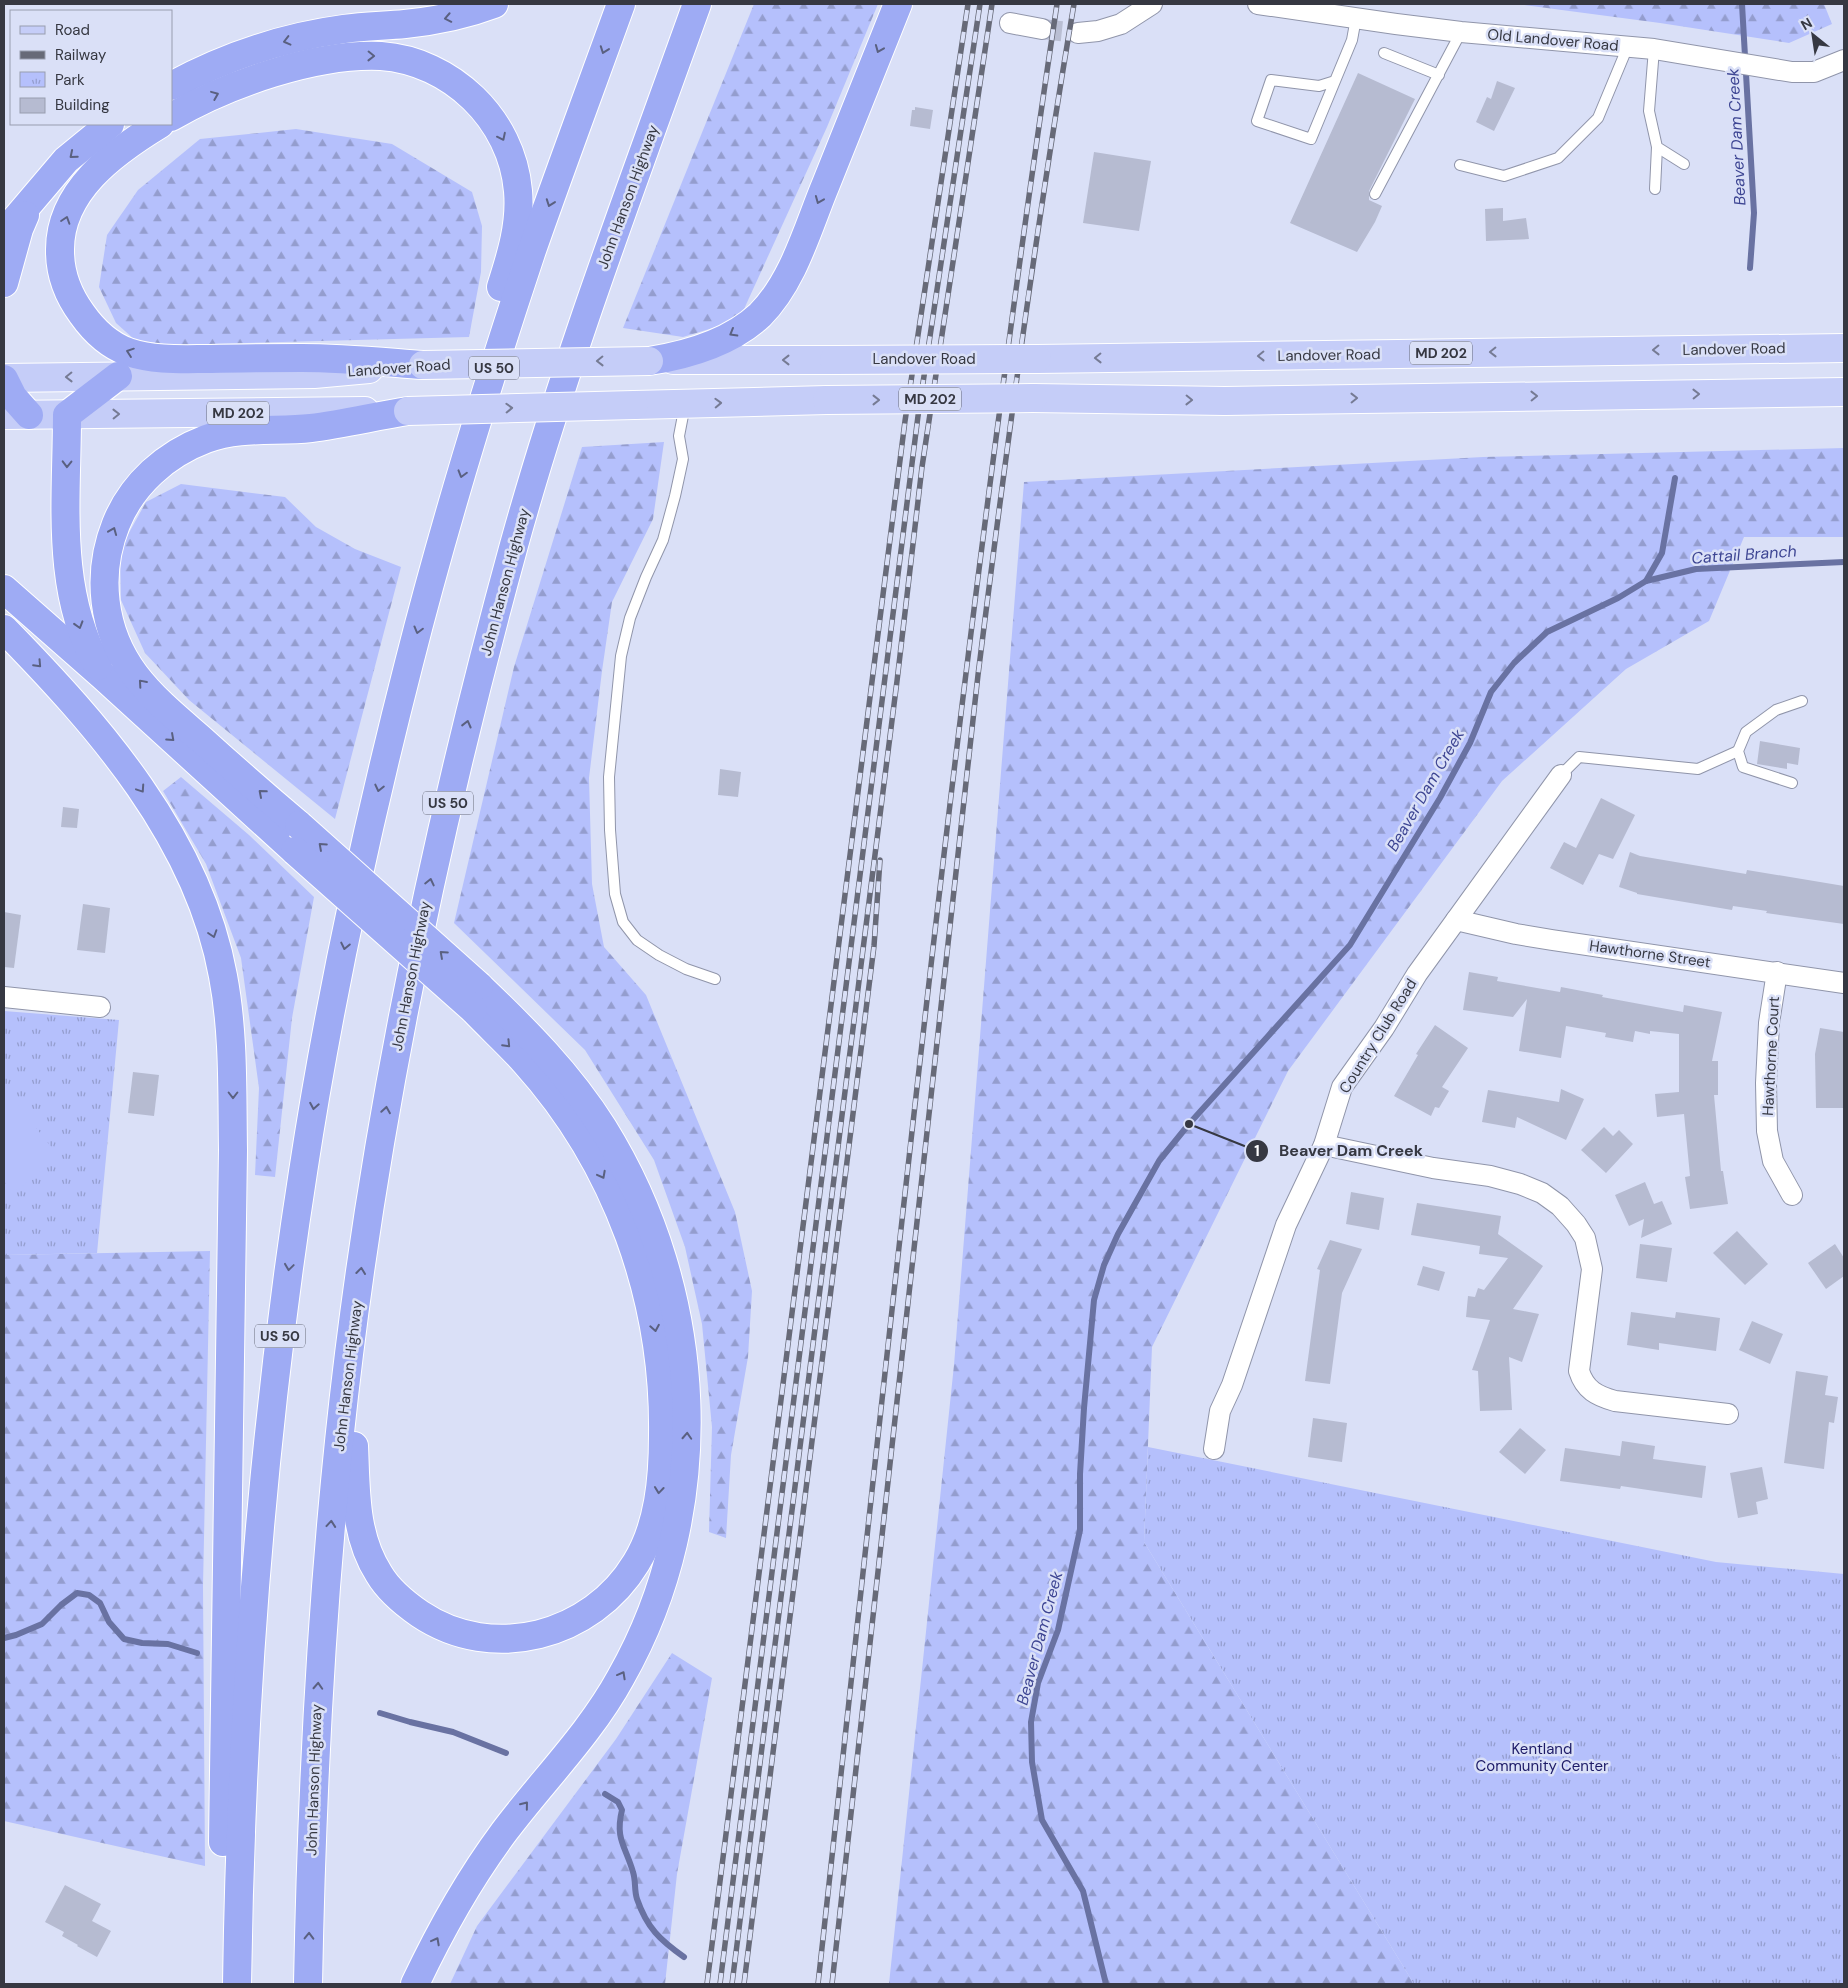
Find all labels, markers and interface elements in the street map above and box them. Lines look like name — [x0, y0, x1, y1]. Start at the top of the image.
legend — [10, 10, 172, 125]
north arrow — [1788, 10, 1838, 60]
one-way arrow — [443, 12, 452, 23]
text: N — [1798, 13, 1815, 34]
text: Road — [55, 20, 90, 40]
street label: Old Landover Road — [1487, 24, 1619, 56]
one-way arrow — [283, 35, 292, 46]
one-way arrow — [875, 44, 886, 53]
text: Railway — [55, 45, 107, 65]
one-way arrow — [600, 45, 610, 53]
one-way arrow — [368, 51, 376, 61]
water label: Beaver Dam Creek — [1722, 67, 1751, 206]
text: Park — [55, 70, 85, 90]
one-way arrow — [210, 91, 219, 102]
text: Building — [55, 95, 110, 115]
street label: John Hanson Highway — [593, 122, 664, 272]
one-way arrow — [496, 132, 506, 141]
one-way arrow — [69, 149, 78, 158]
one-way arrow — [815, 195, 826, 204]
one-way arrow — [546, 198, 556, 206]
one-way arrow — [60, 216, 70, 225]
one-way arrow — [730, 327, 739, 337]
street label: Landover Road — [1682, 338, 1786, 360]
road number: MD 202 — [1410, 342, 1472, 364]
street label: Landover Road — [1277, 344, 1381, 366]
one-way arrow — [1651, 344, 1659, 355]
one-way arrow — [126, 347, 135, 357]
one-way arrow — [1489, 347, 1496, 357]
street label: Landover Road — [872, 349, 976, 369]
one-way arrow — [1256, 351, 1264, 361]
one-way arrow — [1094, 353, 1102, 363]
street label: Landover Road — [347, 354, 451, 382]
one-way arrow — [781, 355, 789, 365]
road number: US 50 — [469, 356, 519, 379]
one-way arrow — [596, 356, 604, 367]
one-way arrow — [65, 372, 73, 382]
road number: MD 202 — [899, 388, 961, 410]
one-way arrow — [1692, 388, 1700, 399]
one-way arrow — [1530, 391, 1538, 401]
one-way arrow — [1350, 393, 1358, 403]
one-way arrow — [872, 395, 880, 405]
one-way arrow — [1186, 395, 1193, 405]
one-way arrow — [714, 398, 722, 408]
road number: MD 202 — [207, 402, 269, 424]
one-way arrow — [506, 403, 513, 413]
one-way arrow — [112, 409, 120, 419]
one-way arrow — [62, 460, 72, 468]
one-way arrow — [457, 469, 467, 477]
street label: John Hanson Highway — [476, 505, 534, 658]
one-way arrow — [107, 528, 117, 536]
water label: Cattail Branch — [1691, 540, 1797, 569]
one-way arrow — [73, 620, 83, 629]
one-way arrow — [413, 626, 423, 634]
one-way arrow — [32, 658, 41, 667]
one-way arrow — [139, 680, 148, 689]
one-way arrow — [461, 719, 472, 728]
water label: Beaver Dam Creek — [1382, 725, 1469, 855]
one-way arrow — [165, 732, 174, 741]
one-way arrow — [135, 783, 144, 793]
one-way arrow — [374, 783, 385, 792]
one-way arrow — [258, 790, 267, 799]
road number: US 50 — [423, 791, 473, 814]
one-way arrow — [318, 842, 327, 851]
one-way arrow — [424, 877, 435, 886]
street label: John Hanson Highway — [387, 899, 435, 1052]
one-way arrow — [207, 929, 217, 938]
street label: Hawthorne Street — [1588, 936, 1712, 972]
one-way arrow — [340, 942, 350, 951]
one-way arrow — [439, 951, 448, 960]
street label: Country Club Road — [1335, 975, 1421, 1097]
street label: Hawthorne Court — [1758, 996, 1784, 1116]
one-way arrow — [501, 1038, 510, 1047]
one-way arrow — [228, 1091, 238, 1099]
one-way arrow — [310, 1102, 320, 1110]
one-way arrow — [380, 1106, 391, 1114]
callout: Beaver Dam Creek — [1244, 1135, 1433, 1166]
text: Beaver Dam Creek — [1279, 1140, 1424, 1161]
text: 1 — [1254, 1141, 1260, 1161]
one-way arrow — [596, 1169, 606, 1178]
one-way arrow — [284, 1263, 295, 1271]
one-way arrow — [355, 1266, 366, 1274]
street label: John Hanson Highway — [329, 1299, 367, 1453]
one-way arrow — [650, 1323, 660, 1332]
road number: US 50 — [255, 1324, 305, 1348]
one-way arrow — [681, 1432, 692, 1440]
one-way arrow — [654, 1486, 665, 1494]
one-way arrow — [326, 1519, 337, 1527]
water label: Beaver Dam Creek — [1012, 1568, 1068, 1707]
one-way arrow — [616, 1671, 626, 1680]
one-way arrow — [313, 1681, 324, 1689]
street label: John Hanson Highway — [301, 1703, 327, 1856]
park label: Kentland Community Center — [1475, 1739, 1609, 1776]
one-way arrow — [520, 1802, 528, 1811]
one-way arrow — [304, 1931, 314, 1939]
one-way arrow — [430, 1937, 440, 1946]

